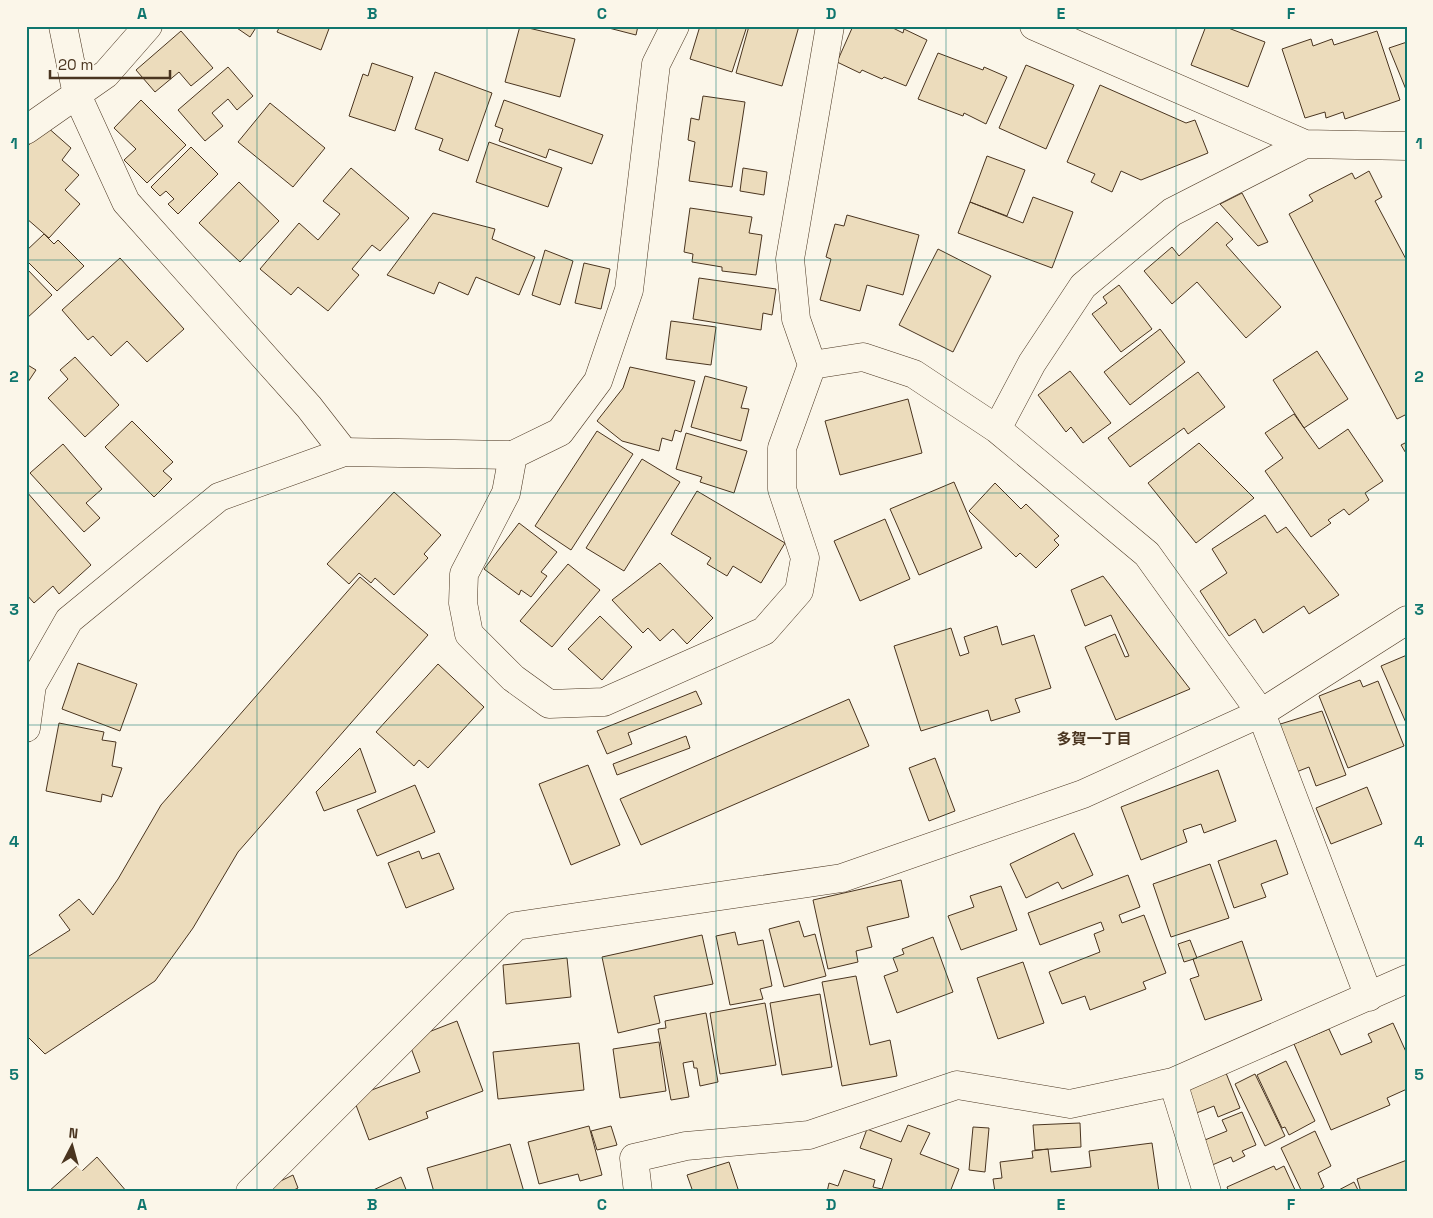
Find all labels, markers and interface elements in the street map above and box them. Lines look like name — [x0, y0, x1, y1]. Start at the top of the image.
text: A — [137, 3, 147, 24]
text: B — [367, 3, 377, 24]
text: C — [597, 3, 607, 24]
text: D — [826, 3, 836, 24]
text: E — [1057, 3, 1066, 24]
text: F — [1287, 3, 1296, 24]
scale bar — [50, 48, 170, 80]
text: 20 m — [58, 55, 93, 74]
text: 1 — [10, 133, 18, 154]
text: 1 — [1415, 133, 1423, 154]
text: 2 — [9, 366, 19, 387]
text: 2 — [1414, 366, 1424, 387]
text: 3 — [9, 599, 19, 620]
text: 3 — [1414, 599, 1424, 620]
district label: 多賀一丁目 — [1056, 729, 1132, 748]
text: 4 — [9, 831, 19, 852]
text: 4 — [1414, 831, 1424, 852]
text: 5 — [9, 1064, 19, 1085]
text: 5 — [1414, 1064, 1424, 1085]
north arrow — [48, 1120, 98, 1170]
text: N — [68, 1124, 79, 1143]
text: A — [137, 1194, 147, 1215]
text: B — [367, 1194, 377, 1215]
text: C — [597, 1194, 607, 1215]
text: D — [826, 1194, 836, 1215]
text: E — [1057, 1194, 1066, 1215]
text: F — [1287, 1194, 1296, 1215]

